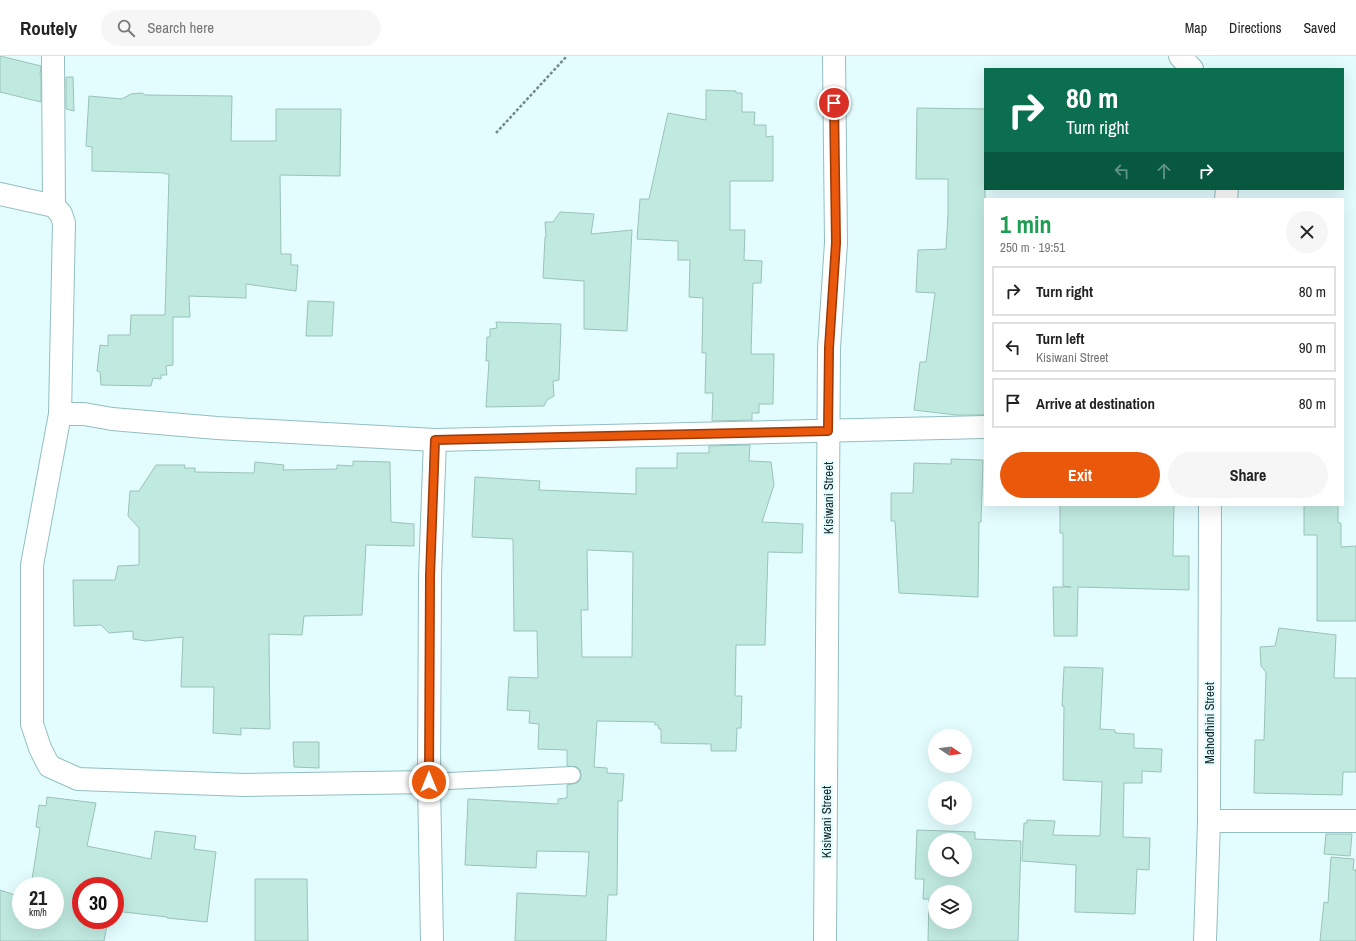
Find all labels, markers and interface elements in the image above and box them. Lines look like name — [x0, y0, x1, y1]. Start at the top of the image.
search box — [101, 10, 381, 46]
text: Routely — [20, 15, 77, 41]
icon: search — [115, 17, 137, 39]
text: Search here — [147, 17, 214, 38]
text: Map — [1185, 19, 1207, 37]
text: Directions — [1229, 19, 1281, 37]
text: Saved — [1303, 19, 1336, 37]
text: 80 m — [1066, 79, 1118, 117]
icon: right — [1000, 84, 1052, 136]
pin — [817, 86, 851, 120]
icon: arrive — [823, 92, 845, 114]
text: Turn right — [1066, 115, 1129, 140]
icon: left — [1111, 160, 1133, 182]
icon: ahead — [1153, 160, 1175, 182]
icon: right — [1195, 160, 1217, 182]
text: 1 min — [1000, 208, 1051, 240]
button: close — [1286, 211, 1328, 253]
text: 250 m · 19:51 — [1000, 239, 1065, 256]
icon: right — [1002, 280, 1024, 302]
text: Turn right — [1036, 281, 1093, 302]
text: 80 m — [1299, 281, 1326, 302]
text: Turn left — [1036, 328, 1084, 349]
icon: left — [1002, 336, 1024, 358]
text: 90 m — [1299, 337, 1326, 358]
text: Kisiwani Street — [1036, 349, 1108, 366]
icon: arrive — [1002, 392, 1024, 414]
text: Arrive at destination — [1036, 393, 1155, 414]
text: 80 m — [1299, 393, 1326, 414]
button: Exit — [1000, 452, 1160, 498]
button: Share — [1168, 452, 1328, 498]
street label: Kisiwani Street — [820, 462, 837, 534]
street label: Mahodhini Street — [1201, 682, 1218, 764]
north arrow — [928, 729, 972, 773]
map controls — [928, 729, 972, 929]
position arrow — [408, 761, 450, 803]
button: sound — [928, 781, 972, 825]
street label: Kisiwani Street — [818, 786, 835, 858]
button: search — [928, 833, 972, 877]
speed limit sign: 30 — [72, 877, 124, 929]
text: 21 — [29, 884, 47, 911]
button: layers — [928, 885, 972, 929]
text: km/h — [29, 906, 47, 919]

